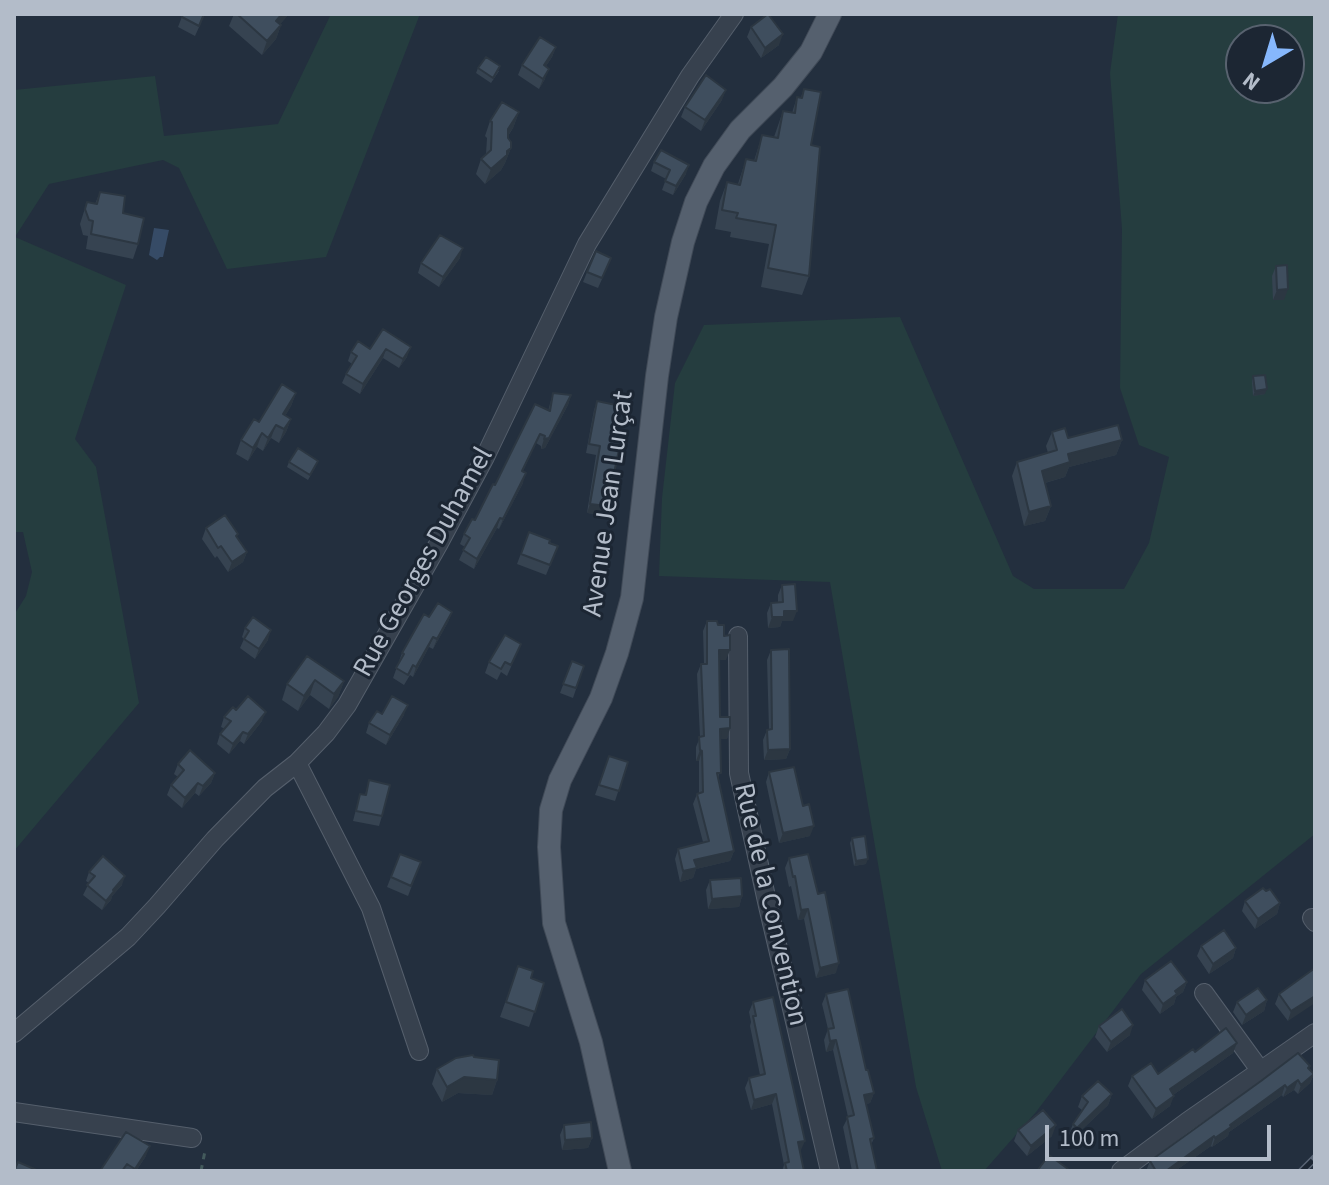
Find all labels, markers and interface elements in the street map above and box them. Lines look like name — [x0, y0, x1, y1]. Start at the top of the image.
north arrow — [1225, 24, 1305, 104]
text: N — [1236, 64, 1267, 98]
street label: Avenue Jean Lurçat — [578, 389, 642, 619]
street label: Rue Georges Duhamel — [348, 442, 502, 684]
street label: Rue de la Convention — [725, 780, 813, 1030]
scale bar — [1049, 1109, 1275, 1159]
text: 100 m — [1059, 1121, 1119, 1156]

